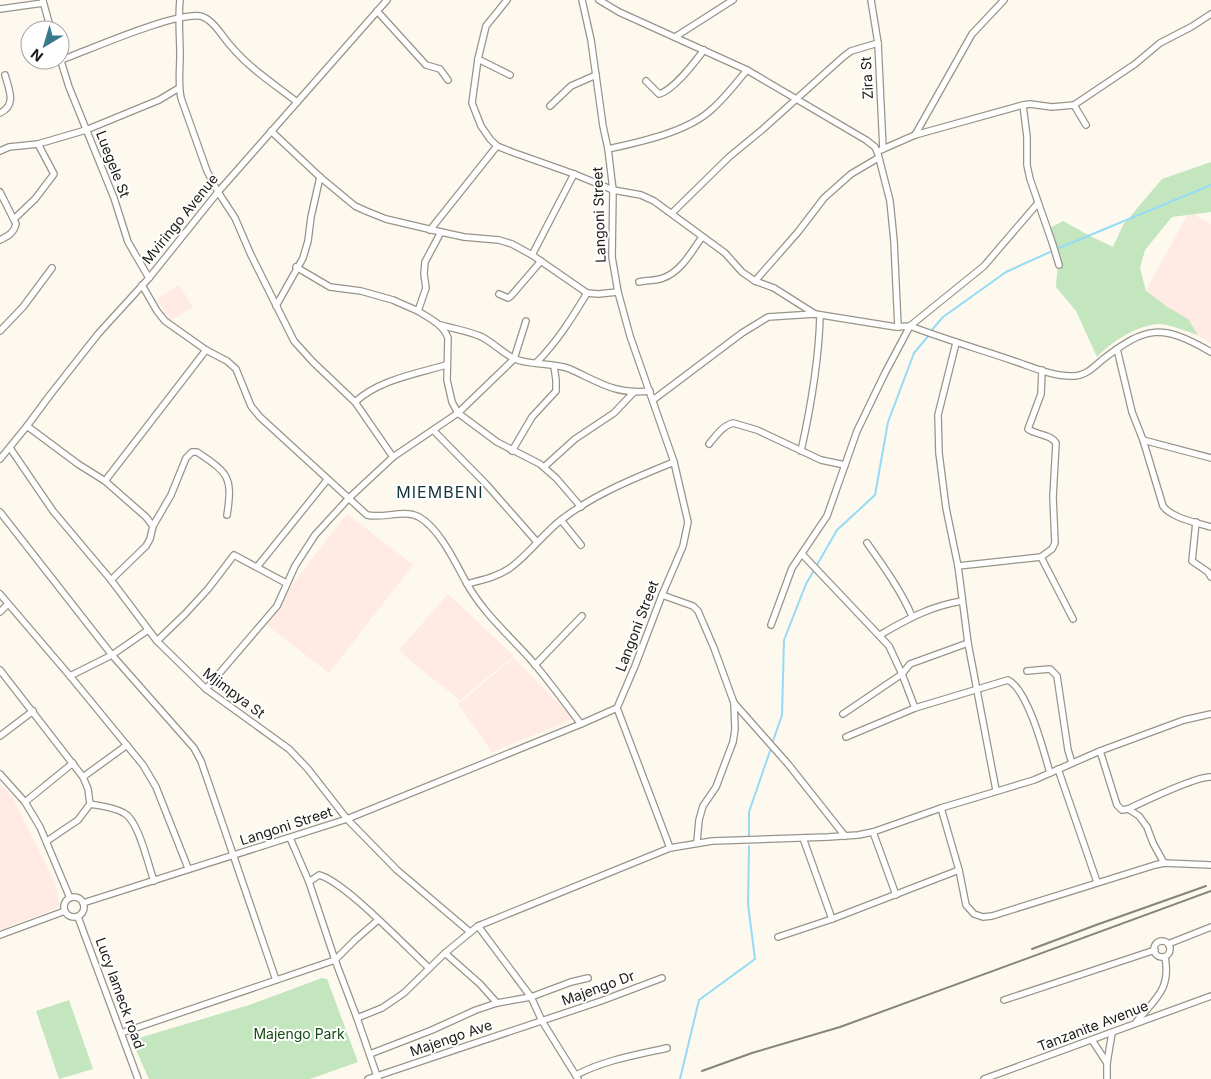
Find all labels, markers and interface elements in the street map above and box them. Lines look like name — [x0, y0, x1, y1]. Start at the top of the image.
north arrow — [20, 20, 70, 70]
text: N — [27, 46, 46, 66]
street label: Zira St — [857, 56, 876, 100]
street label: Luegele St — [93, 128, 134, 200]
street label: Langoni Street — [588, 166, 609, 263]
street label: Mviringo Avenue — [138, 170, 221, 267]
district label: MIEMBENI — [396, 482, 484, 502]
street label: Langoni Street — [611, 578, 662, 674]
street label: Mjimpya St — [200, 664, 269, 722]
street label: Langoni Street — [238, 802, 335, 848]
street label: Lucy lameck road — [92, 935, 148, 1051]
street label: Majengo Dr — [559, 966, 637, 1009]
street label: Tanzanite Avenue — [1035, 997, 1151, 1054]
street label: Majengo Ave — [408, 1016, 494, 1060]
park label: Majengo Park — [253, 1025, 345, 1042]

